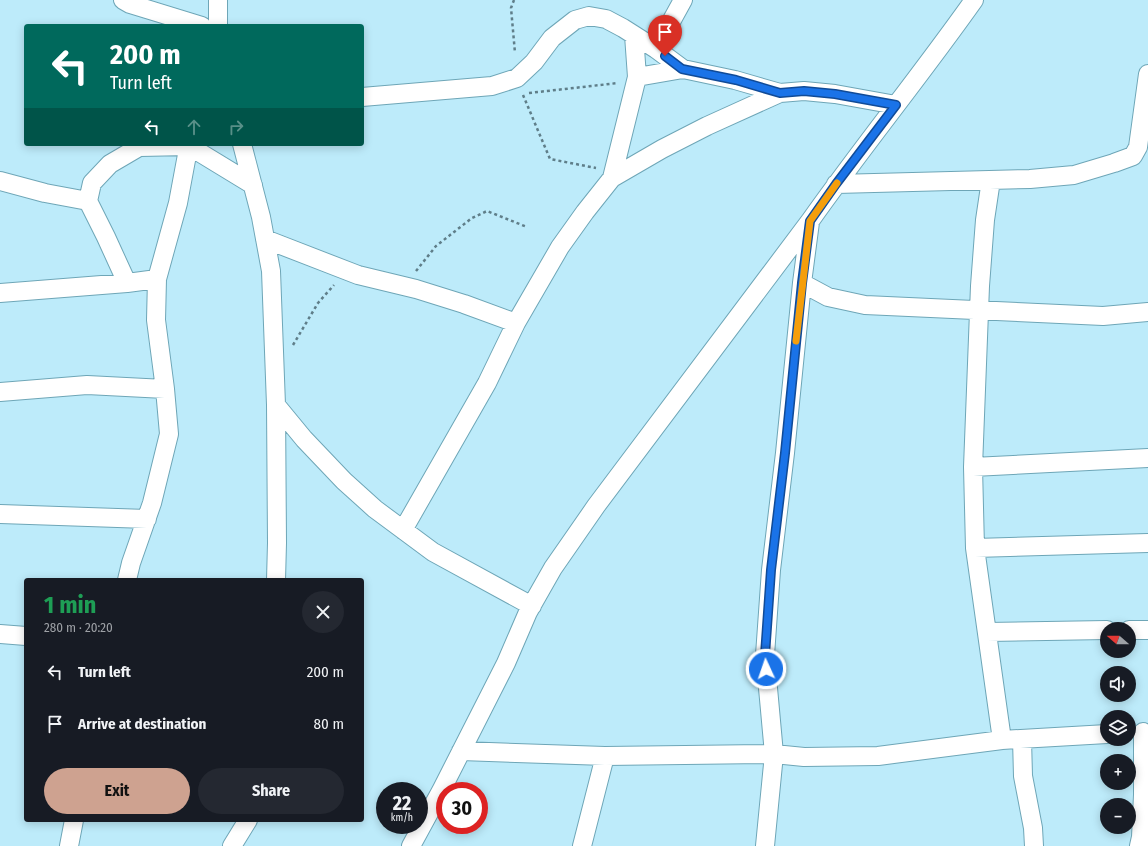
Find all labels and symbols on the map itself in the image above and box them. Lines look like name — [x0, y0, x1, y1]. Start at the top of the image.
pin — [648, 15, 682, 56]
north arrow — [1100, 622, 1136, 658]
position arrow — [745, 648, 787, 690]
speed limit sign: 30 — [436, 782, 488, 834]

